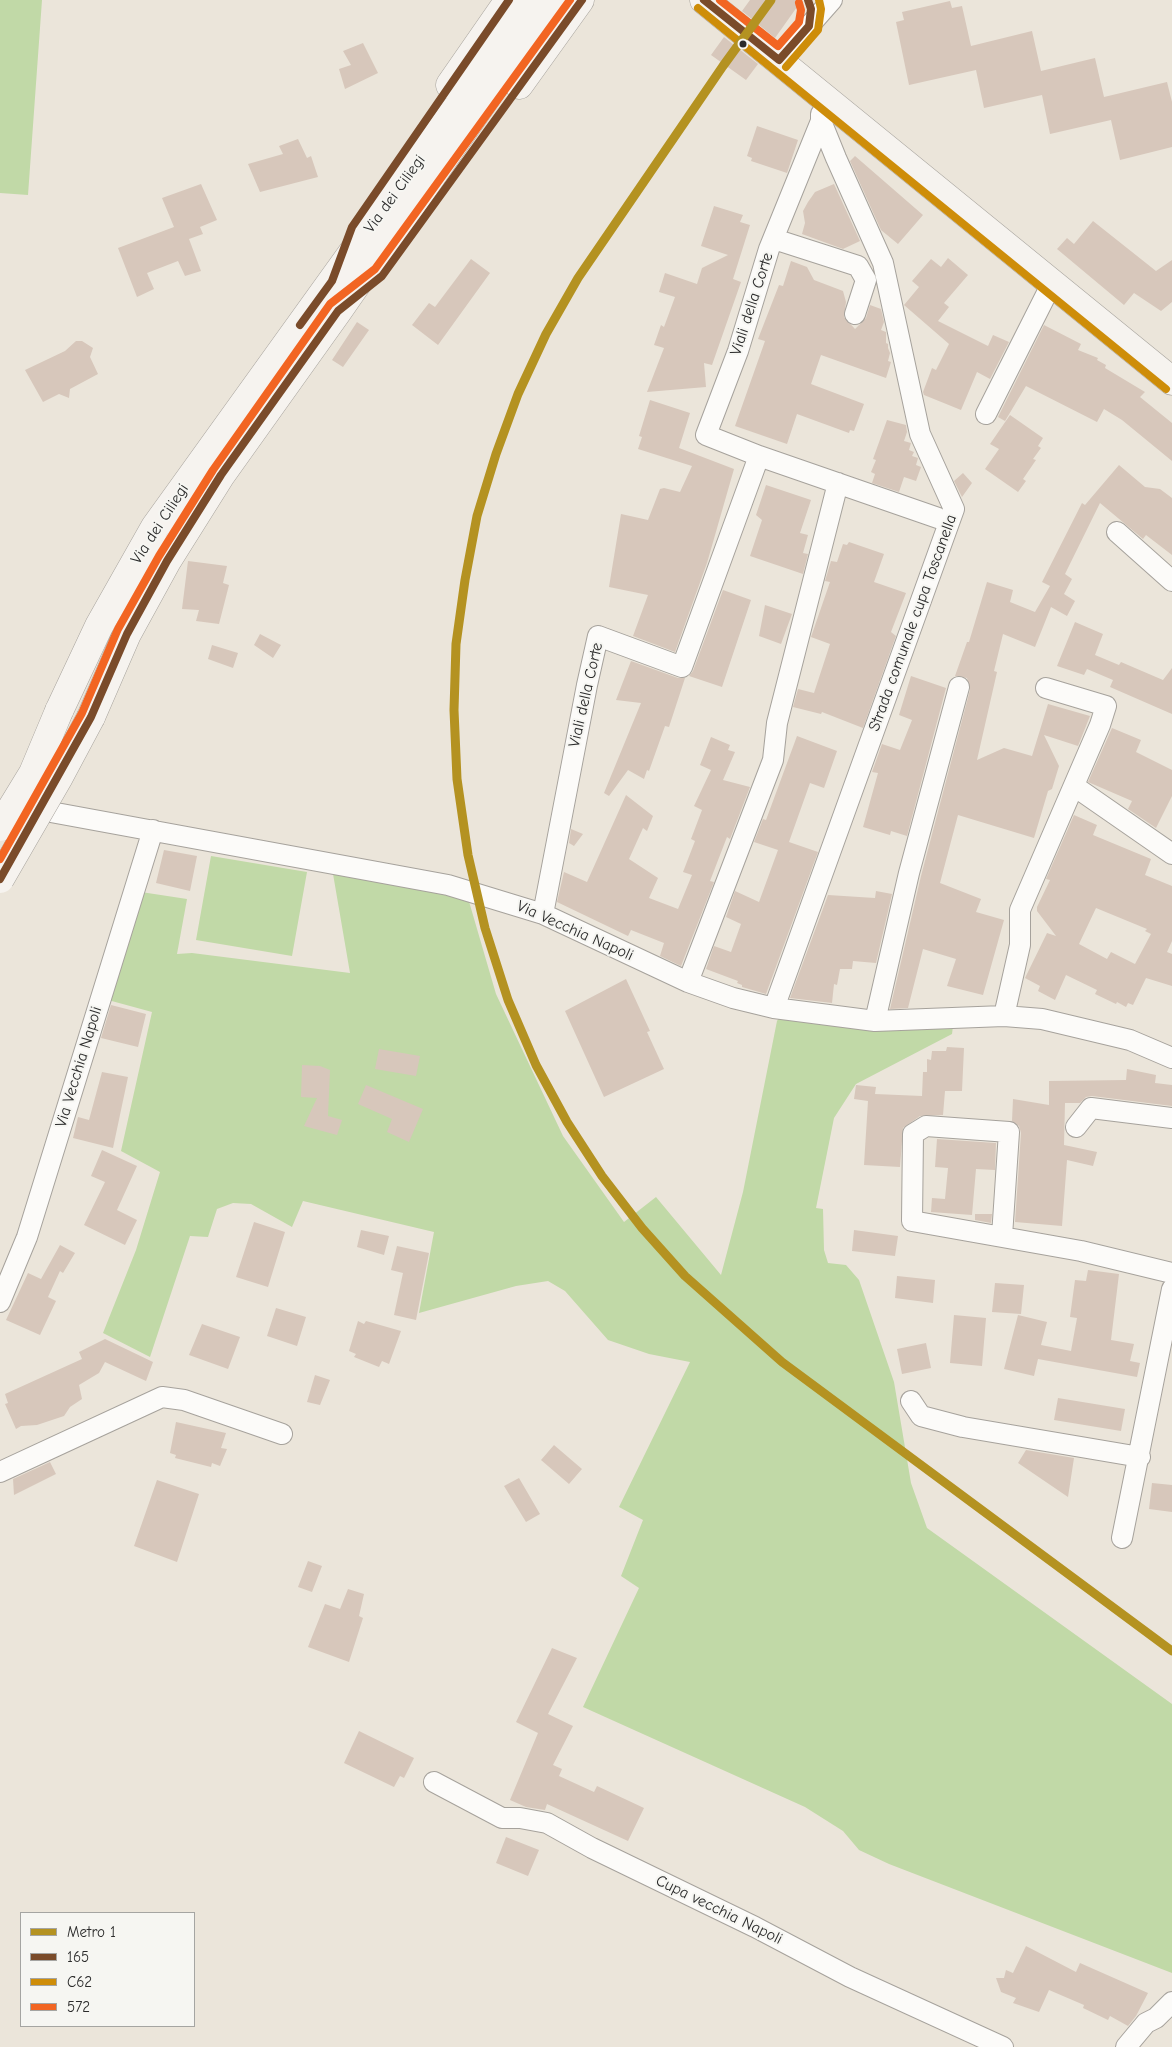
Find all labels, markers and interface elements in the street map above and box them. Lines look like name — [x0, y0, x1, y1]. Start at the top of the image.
unlabelled marker — [738, 39, 748, 49]
street label: Via dei Ciliegi — [360, 151, 430, 237]
street label: Viali della Corte — [726, 250, 778, 358]
street label: Via dei Ciliegi — [127, 480, 193, 568]
street label: Strada comunale cupa Toscanella — [865, 512, 961, 734]
street label: Viali della Corte — [565, 641, 607, 749]
street label: Via Vecchia Napoli — [514, 897, 636, 965]
street label: Via Vecchia Napoli — [51, 1004, 107, 1130]
street label: Cupa vecchia Napoli — [653, 1871, 785, 1949]
legend — [20, 1912, 195, 2027]
text: Metro 1 — [67, 1923, 116, 1941]
text: 165 — [67, 1948, 89, 1966]
text: C62 — [67, 1973, 92, 1991]
text: 572 — [67, 1998, 90, 2016]

